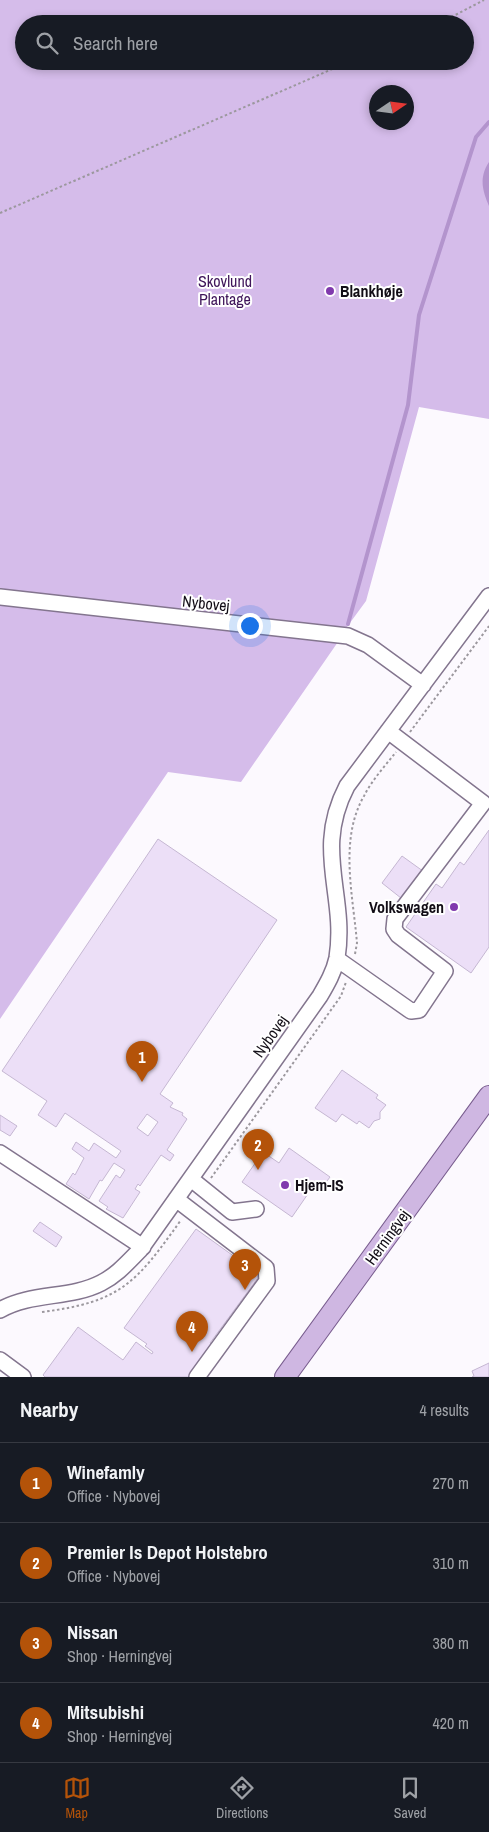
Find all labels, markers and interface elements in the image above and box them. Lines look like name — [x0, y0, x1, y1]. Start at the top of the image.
search box — [15, 15, 474, 70]
icon: search — [33, 29, 61, 57]
text: Search here — [73, 30, 158, 56]
north arrow — [369, 85, 414, 130]
park label: Skovlund Plantage — [198, 270, 252, 310]
place label: Blankhøje — [340, 280, 403, 302]
marker: Blankhøje — [324, 285, 336, 297]
street label: Nybovej — [181, 590, 231, 616]
your location — [237, 613, 263, 639]
place label: Volkswagen — [369, 896, 444, 918]
marker: Volkswagen — [448, 901, 460, 913]
street label: Nybovej — [247, 1010, 293, 1062]
pin: 1 — [126, 1041, 158, 1082]
pin: 2 — [242, 1129, 274, 1170]
place label: Hjem-IS — [295, 1174, 344, 1196]
marker: Hjem-IS — [279, 1179, 291, 1191]
street label: Herningvej — [359, 1205, 415, 1269]
pin: 3 — [229, 1249, 261, 1290]
pin: 4 — [176, 1311, 208, 1352]
text: Nearby — [20, 1395, 78, 1424]
text: 4 results — [419, 1399, 469, 1421]
text: Winefamly — [67, 1459, 145, 1485]
text: 1 — [32, 1472, 40, 1494]
text: 270 m — [433, 1472, 469, 1494]
text: Office · Nybovej — [67, 1485, 160, 1507]
text: Premier Is Depot Holstebro — [67, 1539, 268, 1565]
text: 2 — [32, 1552, 40, 1574]
text: 310 m — [433, 1552, 469, 1574]
text: Office · Nybovej — [67, 1565, 160, 1587]
text: Nissan — [67, 1619, 118, 1645]
text: 3 — [32, 1632, 40, 1654]
text: 380 m — [433, 1632, 469, 1654]
text: Shop · Herningvej — [67, 1645, 172, 1667]
text: Mitsubishi — [67, 1699, 144, 1725]
text: 4 — [32, 1712, 40, 1734]
text: 420 m — [433, 1712, 469, 1734]
text: Shop · Herningvej — [67, 1725, 172, 1747]
tab: Map — [63, 1774, 91, 1822]
tab: Directions — [216, 1774, 268, 1822]
tab: Saved — [394, 1774, 426, 1822]

